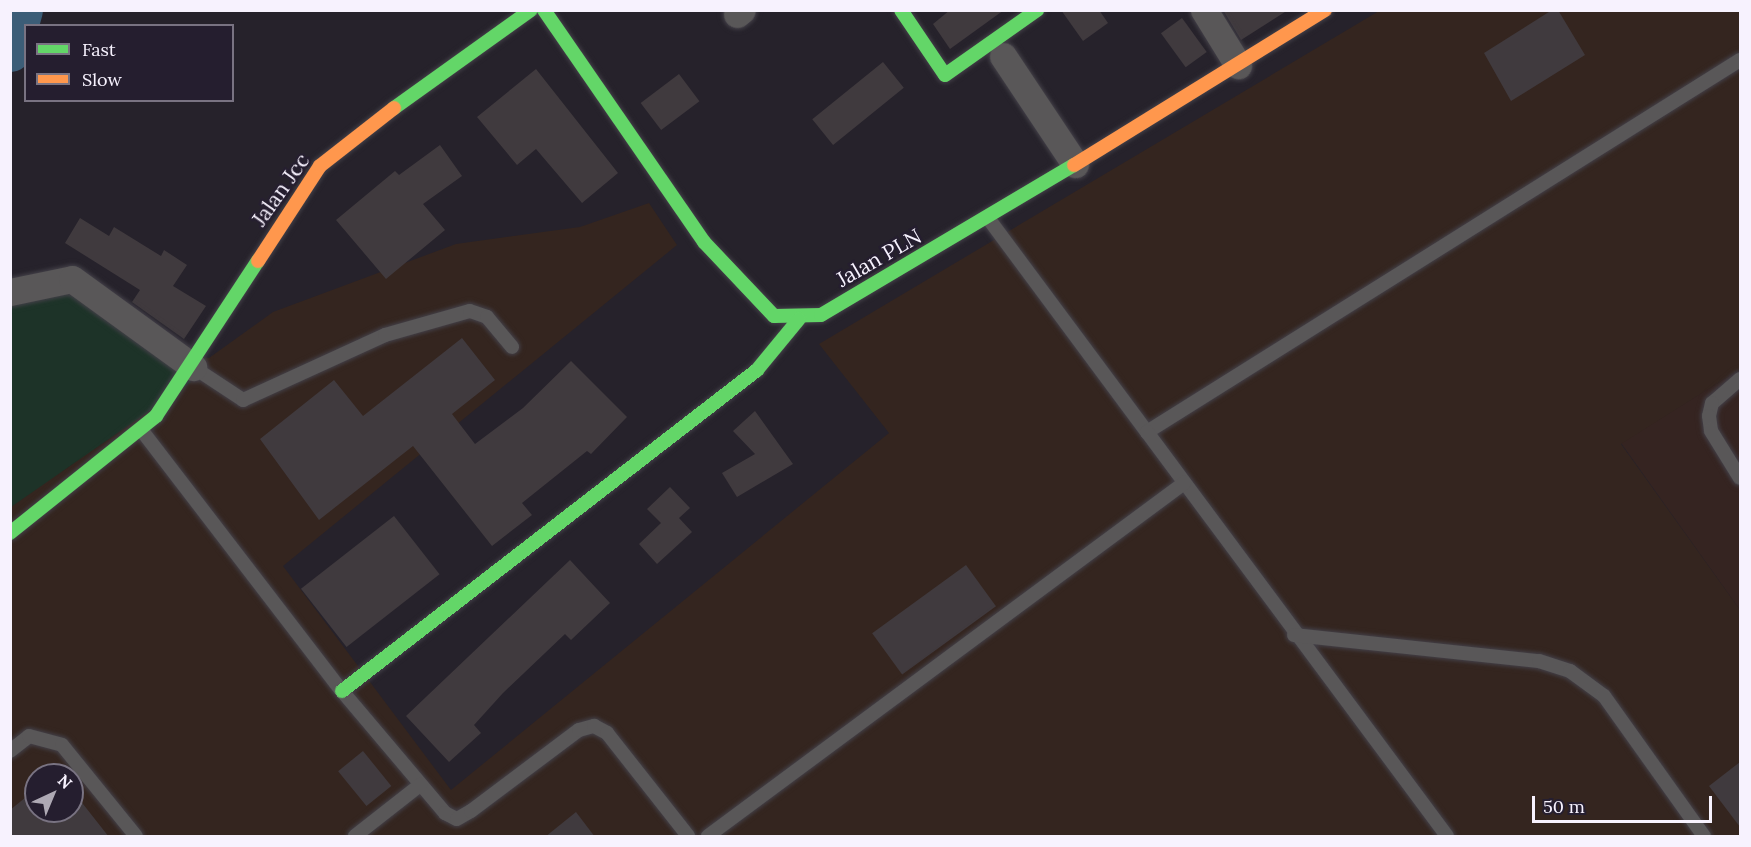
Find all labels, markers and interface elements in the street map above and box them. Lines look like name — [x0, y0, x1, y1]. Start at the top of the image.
legend — [24, 24, 234, 102]
text: Fast — [82, 38, 116, 61]
text: Slow — [82, 68, 122, 91]
street label: Jalan Jcc — [247, 149, 315, 231]
street label: Jalan PLN — [832, 224, 926, 292]
north arrow — [24, 763, 84, 823]
text: N — [54, 770, 77, 793]
scale bar — [1535, 784, 1715, 822]
text: 50 m — [1543, 795, 1585, 818]

